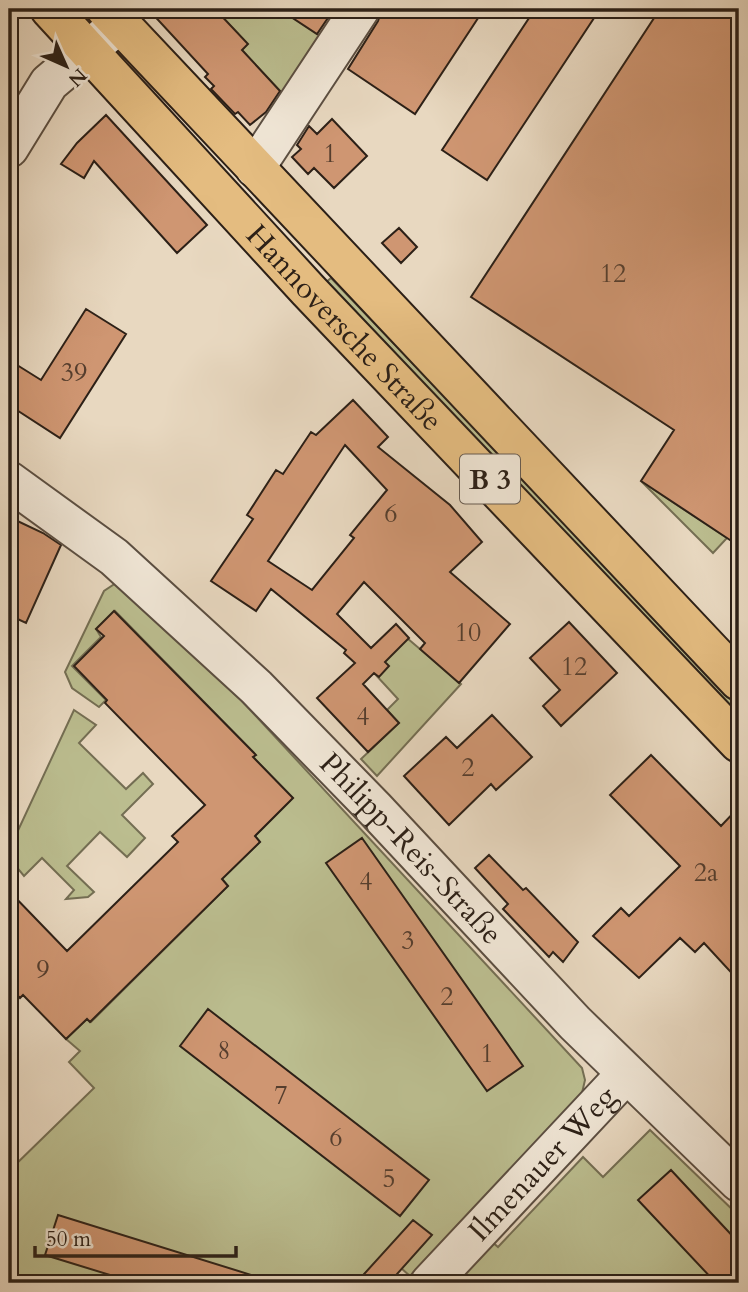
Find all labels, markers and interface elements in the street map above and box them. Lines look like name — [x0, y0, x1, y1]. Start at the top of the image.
north arrow — [32, 32, 102, 102]
text: N — [62, 62, 92, 93]
house number: 1 — [323, 136, 337, 171]
street label: Hannoversche Straße — [237, 216, 452, 440]
house number: 12 — [600, 256, 626, 291]
house number: 39 — [61, 355, 87, 390]
road number: B 3 — [460, 454, 520, 504]
house number: 6 — [384, 496, 398, 531]
house number: 10 — [455, 615, 481, 650]
house number: 12 — [561, 649, 587, 684]
house number: 4 — [356, 699, 370, 734]
street label: Philipp-Reis-Straße — [310, 744, 512, 954]
house number: 2 — [461, 750, 475, 785]
house number: 2a — [694, 855, 718, 890]
house number: 4 — [359, 864, 373, 899]
house number: 3 — [401, 923, 415, 958]
house number: 9 — [36, 952, 50, 987]
house number: 2 — [440, 979, 454, 1014]
house number: 8 — [217, 1033, 231, 1068]
house number: 1 — [480, 1036, 494, 1071]
street label: Ilmenauer Weg — [459, 1077, 626, 1251]
house number: 7 — [274, 1078, 288, 1113]
house number: 6 — [329, 1120, 343, 1155]
house number: 5 — [382, 1161, 396, 1196]
scale bar — [35, 1215, 236, 1259]
text: 50 m — [46, 1225, 91, 1254]

